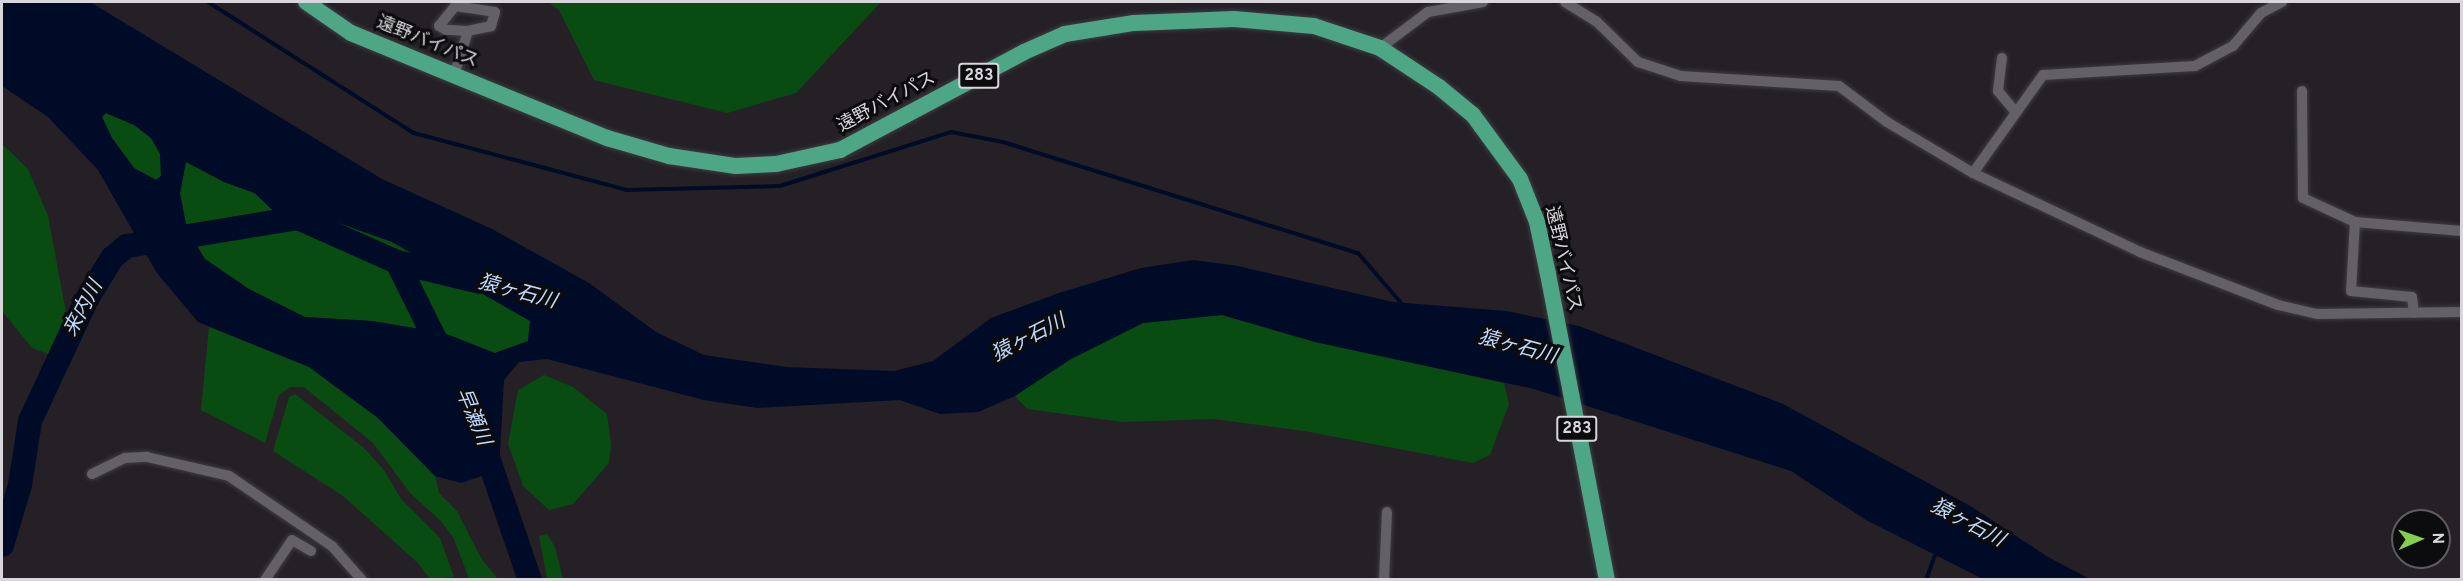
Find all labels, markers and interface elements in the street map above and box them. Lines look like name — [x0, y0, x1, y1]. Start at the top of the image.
street label: 遠野バイパス — [373, 13, 481, 73]
road number: 283 — [958, 63, 1000, 89]
street label: 遠野バイパス — [834, 68, 940, 138]
street label: 遠野バイパス — [1539, 204, 1585, 314]
water label: 猿ヶ石川 — [475, 271, 559, 315]
water label: 来内川 — [59, 277, 109, 341]
water label: 猿ヶ石川 — [988, 310, 1070, 368]
water label: 猿ヶ石川 — [1475, 326, 1559, 370]
water label: 早瀬川 — [449, 385, 495, 449]
road number: 283 — [1556, 416, 1598, 442]
water label: 猿ヶ石川 — [1926, 495, 2008, 553]
north arrow — [2391, 509, 2451, 569]
text: N — [2427, 532, 2447, 545]

